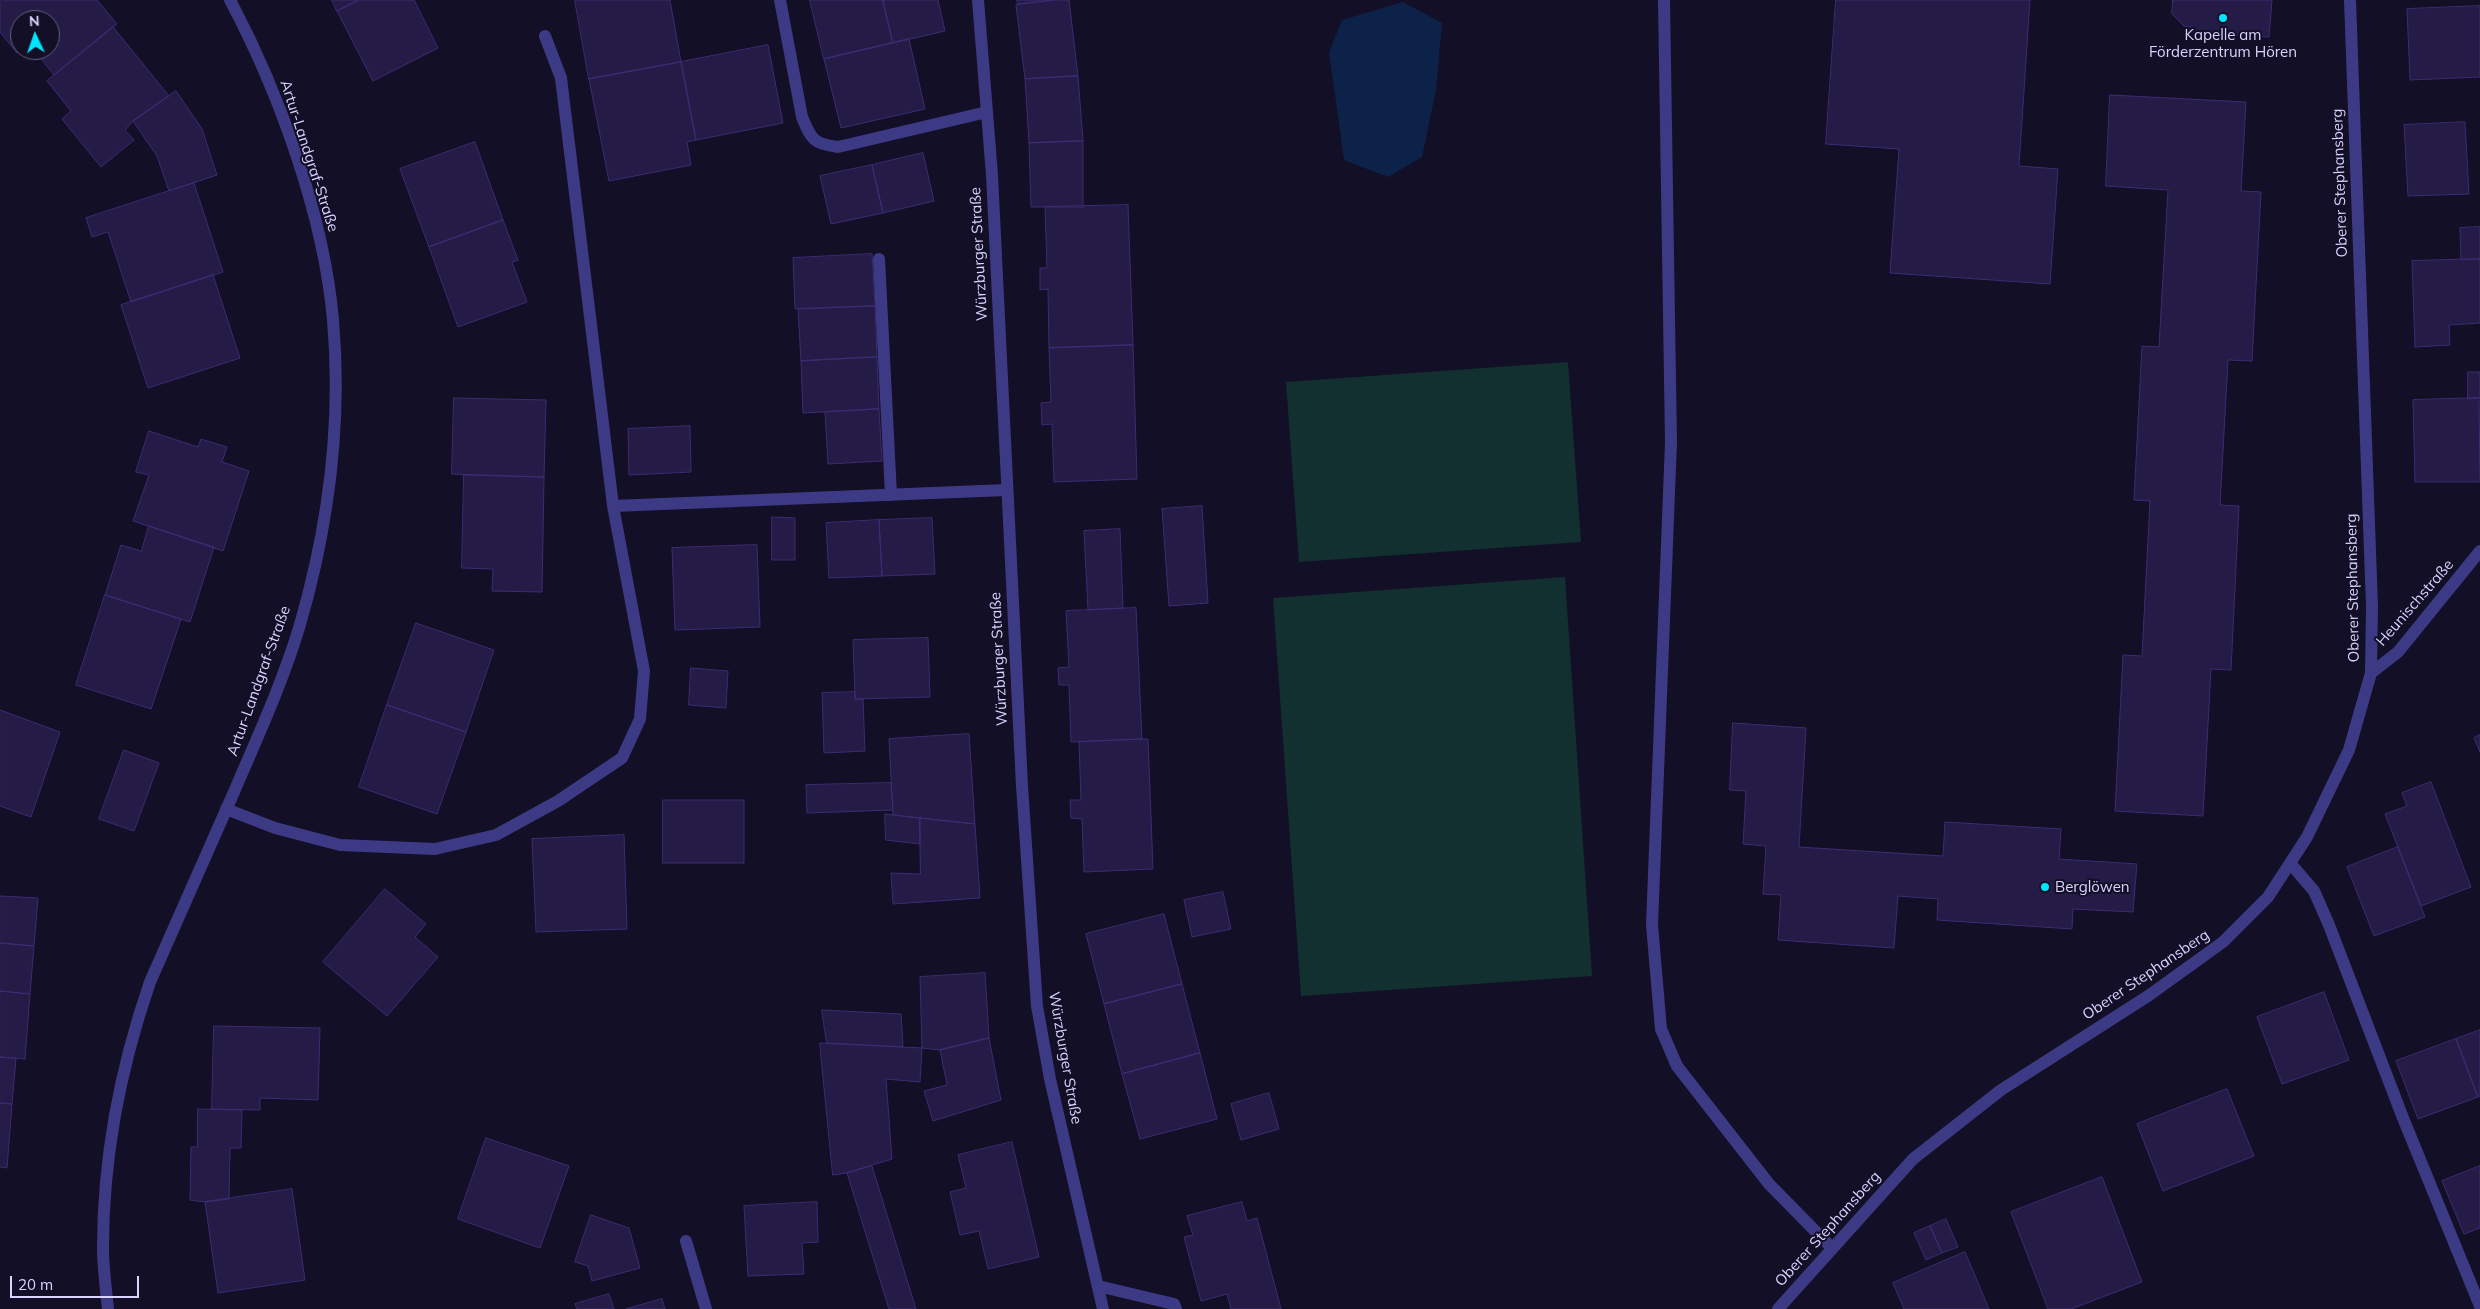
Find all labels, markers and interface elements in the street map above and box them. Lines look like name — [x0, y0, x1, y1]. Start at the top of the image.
north arrow — [10, 10, 60, 60]
text: N — [29, 12, 40, 30]
marker: Kapelle am Förderzentrum Hören — [2217, 12, 2229, 24]
place label: Kapelle am Förderzentrum Hören — [2149, 26, 2297, 61]
street label: Artur-Landgraf-Straße — [276, 78, 342, 234]
street label: Oberer Stephansberg — [2328, 108, 2352, 258]
street label: Würzburger Straße — [967, 187, 991, 321]
street label: Oberer Stephansberg — [2343, 513, 2363, 663]
street label: Heunischstraße — [2372, 556, 2458, 650]
street label: Würzburger Straße — [987, 592, 1011, 726]
street label: Artur-Landgraf-Straße — [223, 604, 295, 758]
place label: Berglöwen — [2055, 878, 2130, 896]
marker: Berglöwen — [2039, 881, 2051, 893]
street label: Oberer Stephansberg — [2079, 926, 2213, 1024]
street label: Würzburger Straße — [1045, 990, 1085, 1126]
street label: Oberer Stephansberg — [1772, 1168, 1884, 1290]
scale bar — [12, 1266, 141, 1298]
text: 20 m — [18, 1275, 53, 1294]

